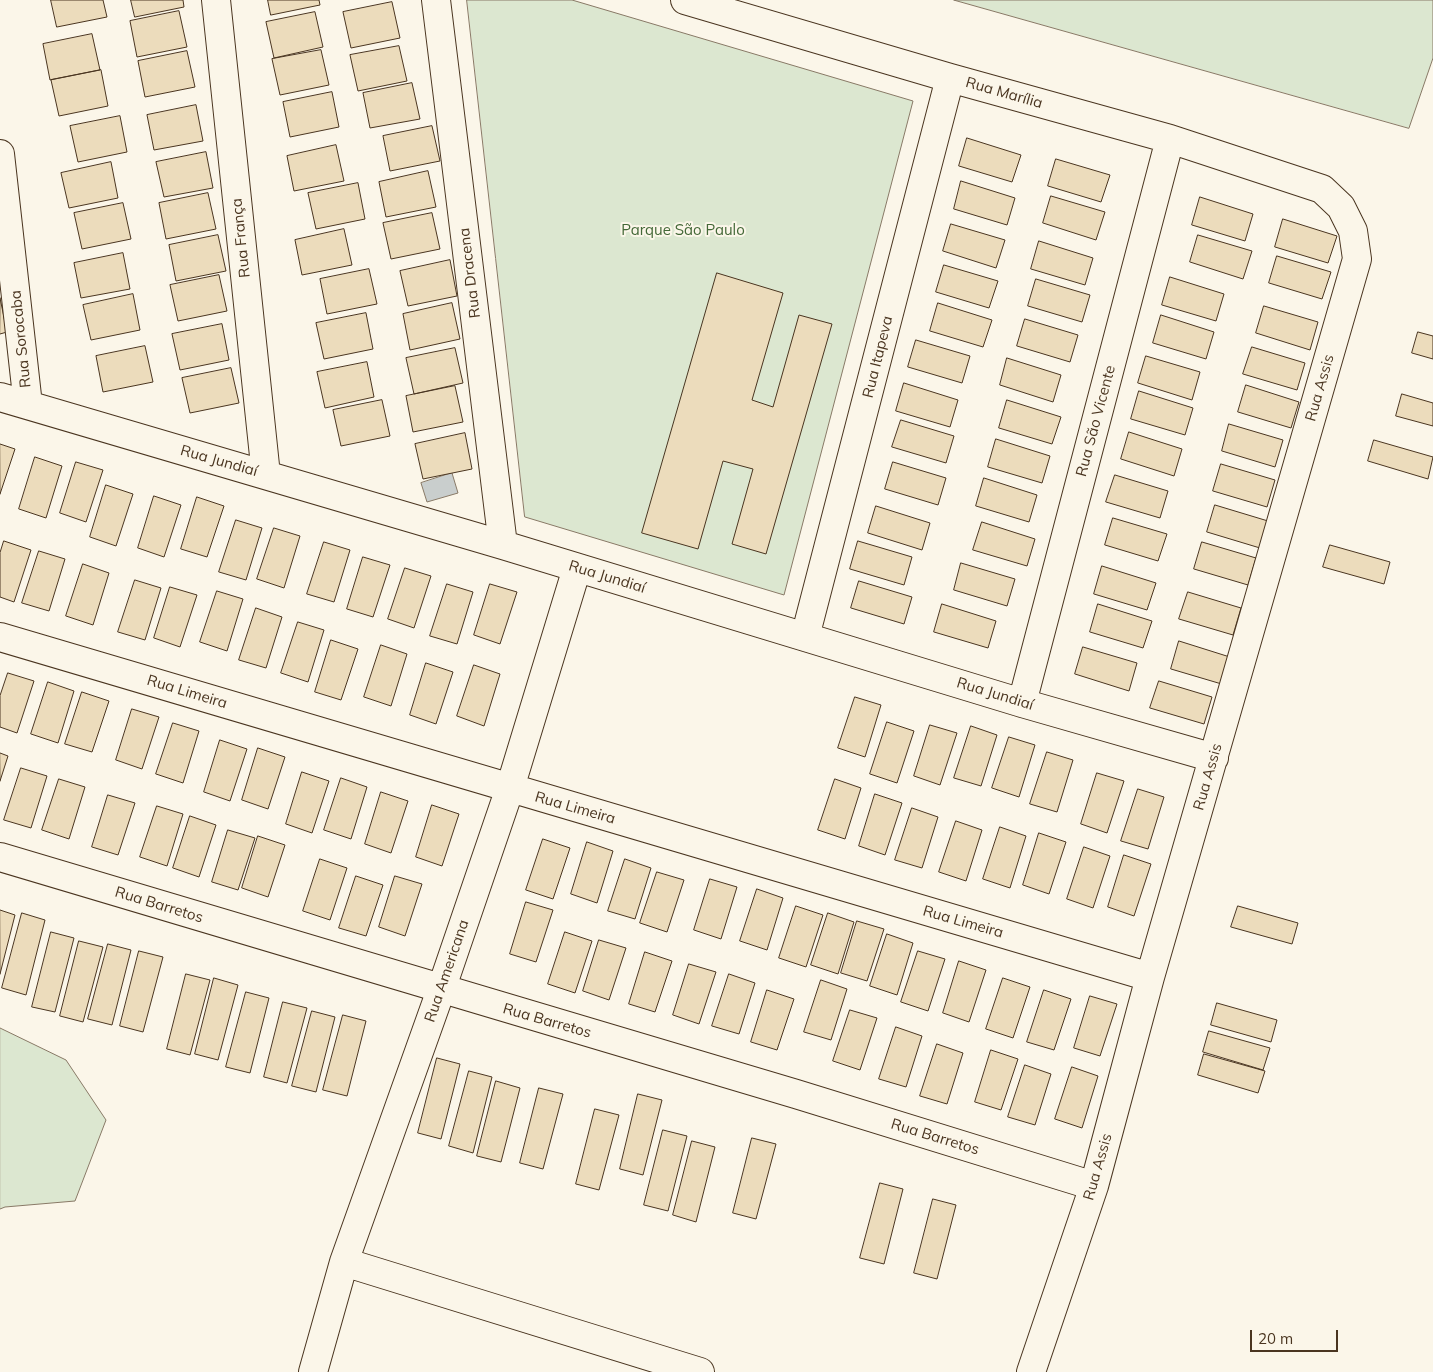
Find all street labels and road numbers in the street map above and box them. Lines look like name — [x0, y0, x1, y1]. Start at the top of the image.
street label: Rua Marília — [963, 73, 1045, 113]
street label: Rua França — [228, 197, 254, 279]
street label: Rua Dracena — [456, 227, 484, 319]
street label: Rua Sorocaba — [7, 289, 35, 389]
street label: Rua Itapeva — [859, 314, 897, 400]
street label: Rua Assis — [1302, 352, 1338, 424]
street label: Rua São Vicente — [1073, 363, 1119, 479]
street label: Rua Jundiaí — [178, 441, 260, 481]
street label: Rua Jundiaí — [566, 557, 648, 597]
street label: Rua Limeira — [145, 671, 229, 713]
street label: Rua Jundiaí — [954, 674, 1036, 714]
street label: Rua Assis — [1190, 741, 1226, 813]
street label: Rua Limeira — [533, 788, 617, 828]
street label: Rua Barretos — [113, 883, 205, 927]
street label: Rua Limeira — [921, 902, 1005, 942]
street label: Rua Americana — [421, 917, 473, 1025]
street label: Rua Barretos — [501, 1000, 593, 1042]
street label: Rua Barretos — [889, 1115, 981, 1159]
street label: Rua Assis — [1080, 1131, 1116, 1203]

